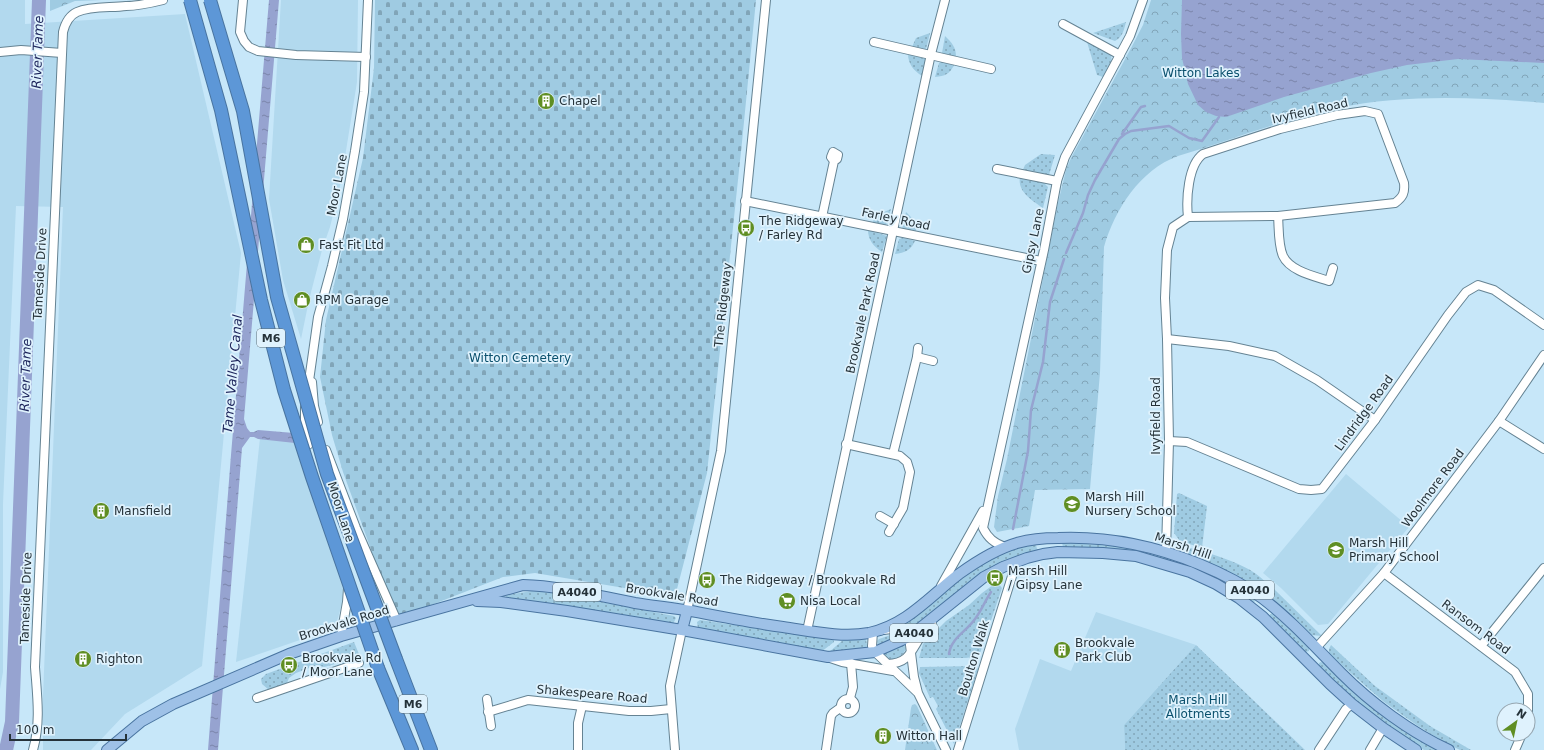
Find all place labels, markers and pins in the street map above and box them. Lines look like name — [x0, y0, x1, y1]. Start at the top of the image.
building icon: Chapel — [536, 91, 556, 111]
place label: Chapel — [559, 94, 601, 108]
place label: The Ridgeway / Farley Rd — [758, 214, 844, 242]
bus stop icon: The Ridgeway / Farley Rd — [736, 218, 756, 238]
shop icon: Fast Fit Ltd — [296, 235, 316, 255]
place label: Fast Fit Ltd — [319, 238, 384, 252]
shop icon: RPM Garage — [292, 290, 312, 310]
place label: RPM Garage — [315, 293, 389, 307]
place label: Marsh Hill Nursery School — [1085, 490, 1176, 518]
school or university icon: Marsh Hill Nursery School — [1062, 494, 1082, 514]
building icon: Mansfield — [91, 501, 111, 521]
place label: Mansfield — [114, 504, 171, 518]
place label: Marsh Hill Primary School — [1349, 536, 1439, 564]
school or university icon: Marsh Hill Primary School — [1326, 540, 1346, 560]
place label: Marsh Hill / Gipsy Lane — [1008, 564, 1082, 592]
bus stop icon: Marsh Hill / Gipsy Lane — [985, 568, 1005, 588]
bus stop icon: The Ridgeway / Brookvale Rd — [697, 570, 717, 590]
place label: The Ridgeway / Brookvale Rd — [719, 573, 896, 587]
supermarket icon: Nisa Local — [777, 591, 797, 611]
place label: Nisa Local — [800, 594, 861, 608]
place label: Brookvale Park Club — [1075, 636, 1135, 664]
building icon: Brookvale Park Club — [1052, 640, 1072, 660]
building icon: Righton — [73, 649, 93, 669]
place label: Brookvale Rd / Moor Lane — [302, 651, 381, 679]
place label: Righton — [96, 652, 143, 666]
bus stop icon: Brookvale Rd / Moor Lane — [279, 655, 299, 675]
building icon: Witton Hall — [873, 726, 893, 746]
place label: Witton Hall — [896, 729, 962, 743]

